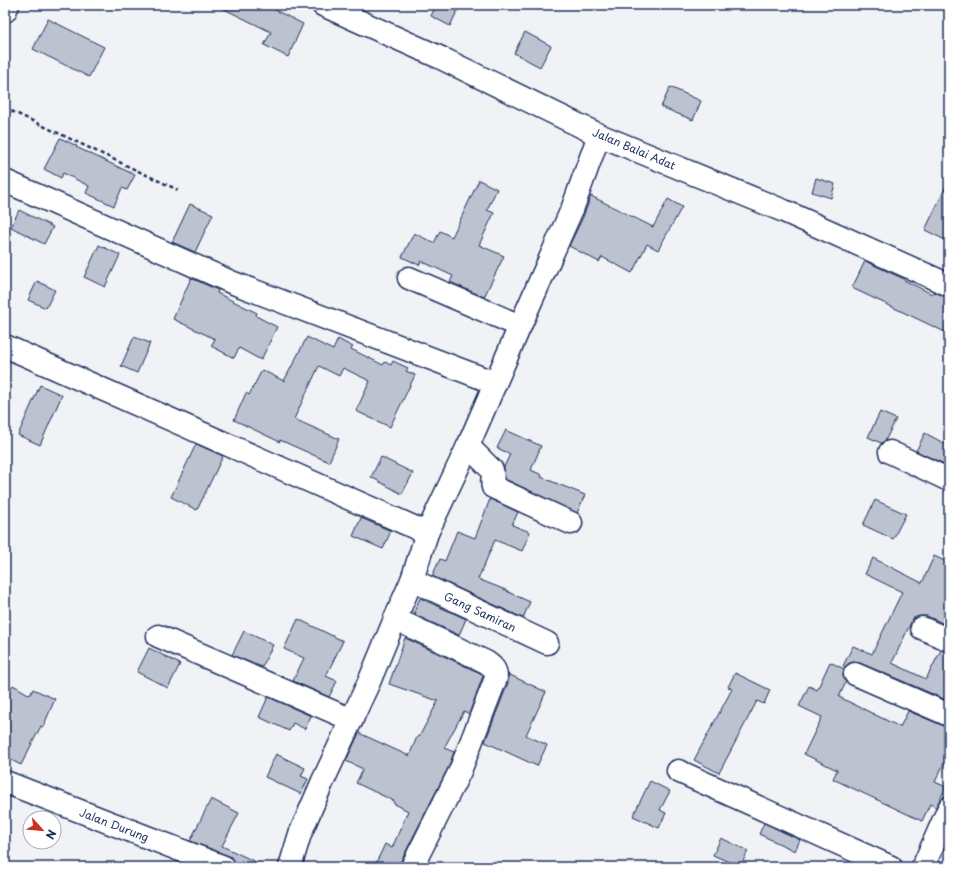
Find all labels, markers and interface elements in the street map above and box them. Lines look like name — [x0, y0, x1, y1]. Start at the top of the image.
street label: Jalan Balai Adat — [590, 123, 679, 174]
street label: Gang Samiran — [441, 587, 519, 636]
street label: Jalan Durung — [77, 803, 151, 846]
north arrow — [22, 810, 62, 850]
text: N — [42, 827, 61, 843]

